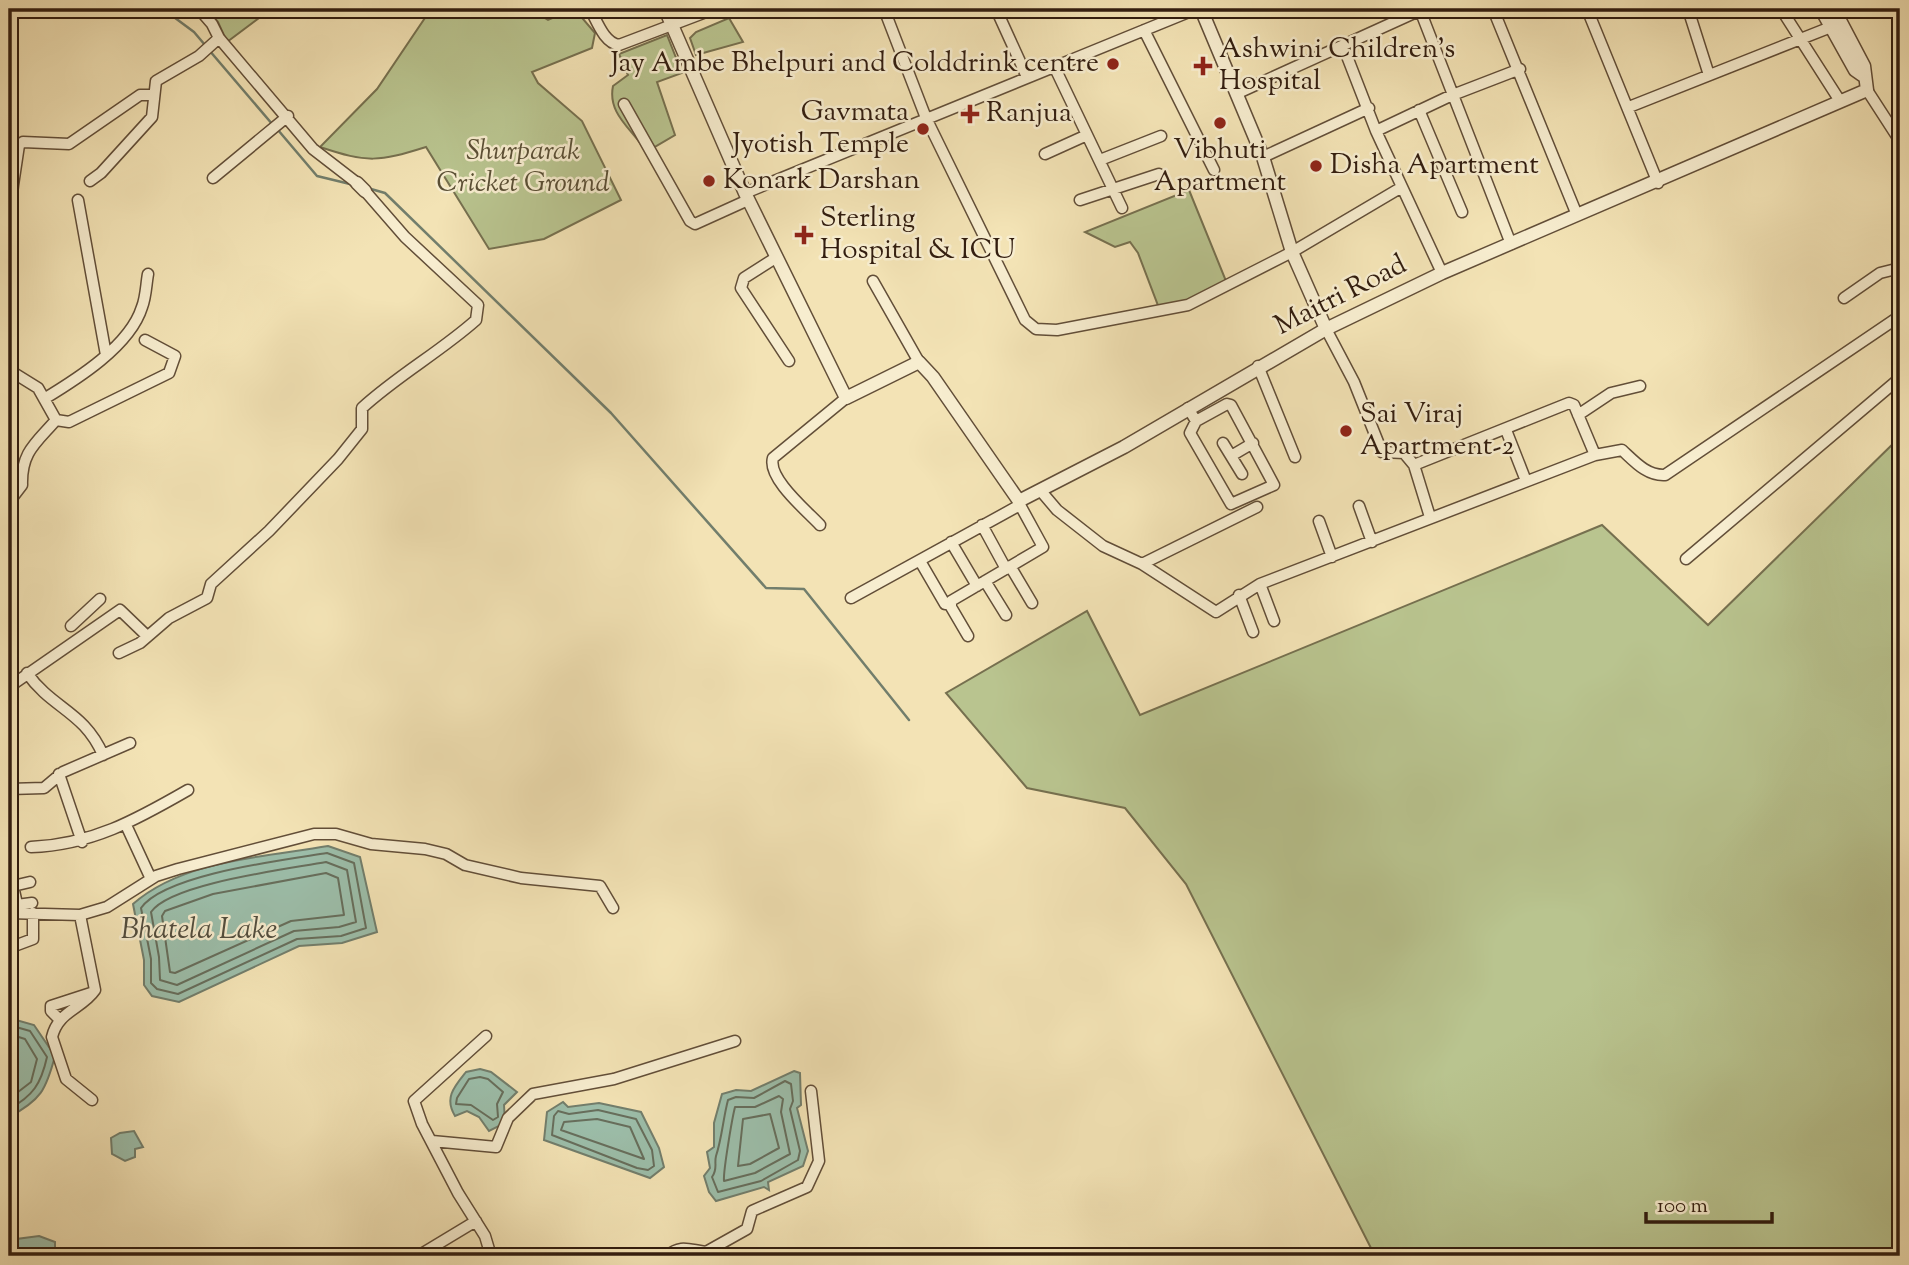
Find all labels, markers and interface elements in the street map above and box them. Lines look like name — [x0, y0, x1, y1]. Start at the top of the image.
place label: Ashwini Children's Hospital — [1219, 30, 1455, 102]
place label: Jay Ambe Bhelpuri and Colddrink centre — [608, 44, 1099, 84]
marker: Jay Ambe Bhelpuri and Colddrink centre — [1105, 56, 1121, 72]
marker: Ashwini Children's Hospital — [1193, 56, 1213, 76]
place label: Gavmata Jyotish Temple — [730, 93, 909, 165]
place label: Ranjua — [986, 94, 1072, 134]
marker: Ranjua — [960, 104, 980, 124]
marker: Vibhuti Apartment — [1212, 115, 1228, 131]
marker: Gavmata Jyotish Temple — [915, 121, 931, 137]
place label: Vibhuti Apartment — [1154, 131, 1287, 203]
park label: Shurparak Cricket Ground — [436, 132, 610, 204]
place label: Disha Apartment — [1330, 146, 1539, 186]
marker: Disha Apartment — [1308, 158, 1324, 174]
place label: Konark Darshan — [723, 161, 920, 201]
marker: Konark Darshan — [701, 173, 717, 189]
place label: Sterling Hospital & ICU — [820, 199, 1015, 271]
marker: Sterling Hospital & ICU — [794, 225, 814, 245]
street label: Maitri Road — [1268, 246, 1414, 346]
place label: Sai Viraj Apartment-2 — [1360, 395, 1515, 467]
marker: Sai Viraj Apartment-2 — [1338, 423, 1354, 439]
water label: Bhatela Lake — [121, 909, 277, 952]
scale bar — [1646, 1181, 1772, 1225]
text: 100 m — [1657, 1192, 1708, 1222]

